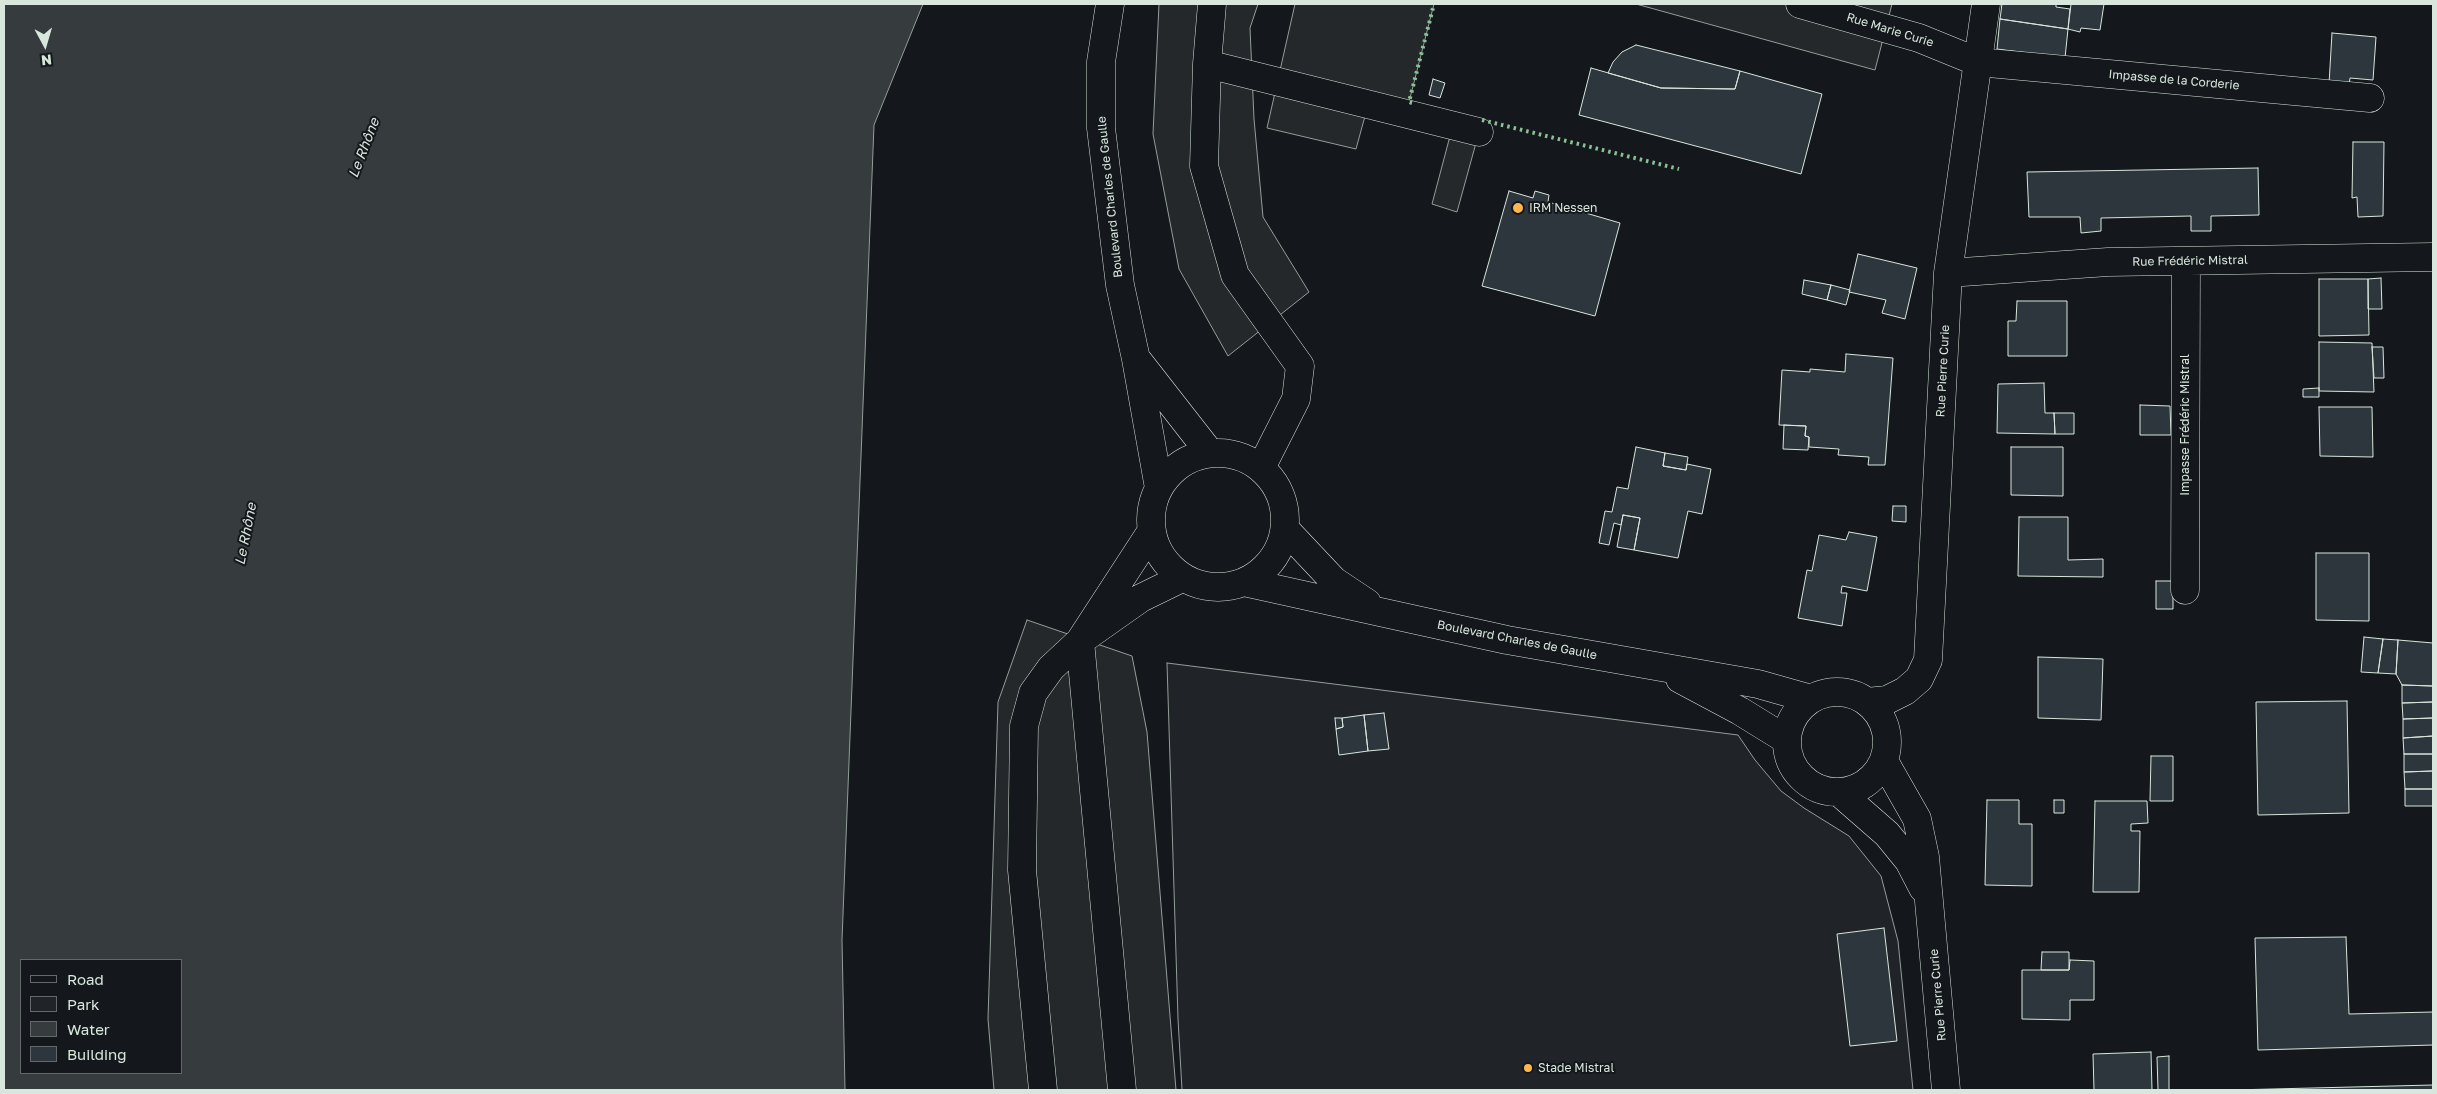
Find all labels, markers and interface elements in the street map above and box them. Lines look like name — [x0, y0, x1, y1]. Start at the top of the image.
street label: Rue Marie Curie — [1845, 10, 1935, 50]
north arrow — [20, 20, 70, 70]
text: N — [40, 51, 53, 69]
street label: Impasse de la Corderie — [2108, 67, 2240, 93]
street label: Boulevard Charles de Gaulle — [1094, 115, 1126, 279]
water label: Le Rhône — [345, 116, 383, 180]
marker: IRM Nessen — [1511, 201, 1525, 215]
place label: IRM Nessen — [1529, 201, 1597, 215]
street label: Rue Frédéric Mistral — [2132, 253, 2248, 269]
street label: Rue Pierre Curie — [1933, 324, 1953, 418]
street label: Impasse Frédéric Mistral — [2178, 354, 2192, 496]
water label: Le Rhône — [232, 502, 260, 566]
street label: Boulevard Charles de Gaulle — [1436, 617, 1598, 663]
street label: Rue Pierre Curie — [1927, 948, 1949, 1042]
legend — [20, 959, 182, 1074]
text: Road — [67, 970, 104, 988]
text: Park — [67, 995, 99, 1013]
text: Water — [67, 1020, 110, 1038]
text: Building — [67, 1045, 127, 1063]
place label: Stade Mistral — [1538, 1061, 1614, 1075]
marker: Stade Mistral — [1522, 1062, 1534, 1074]

